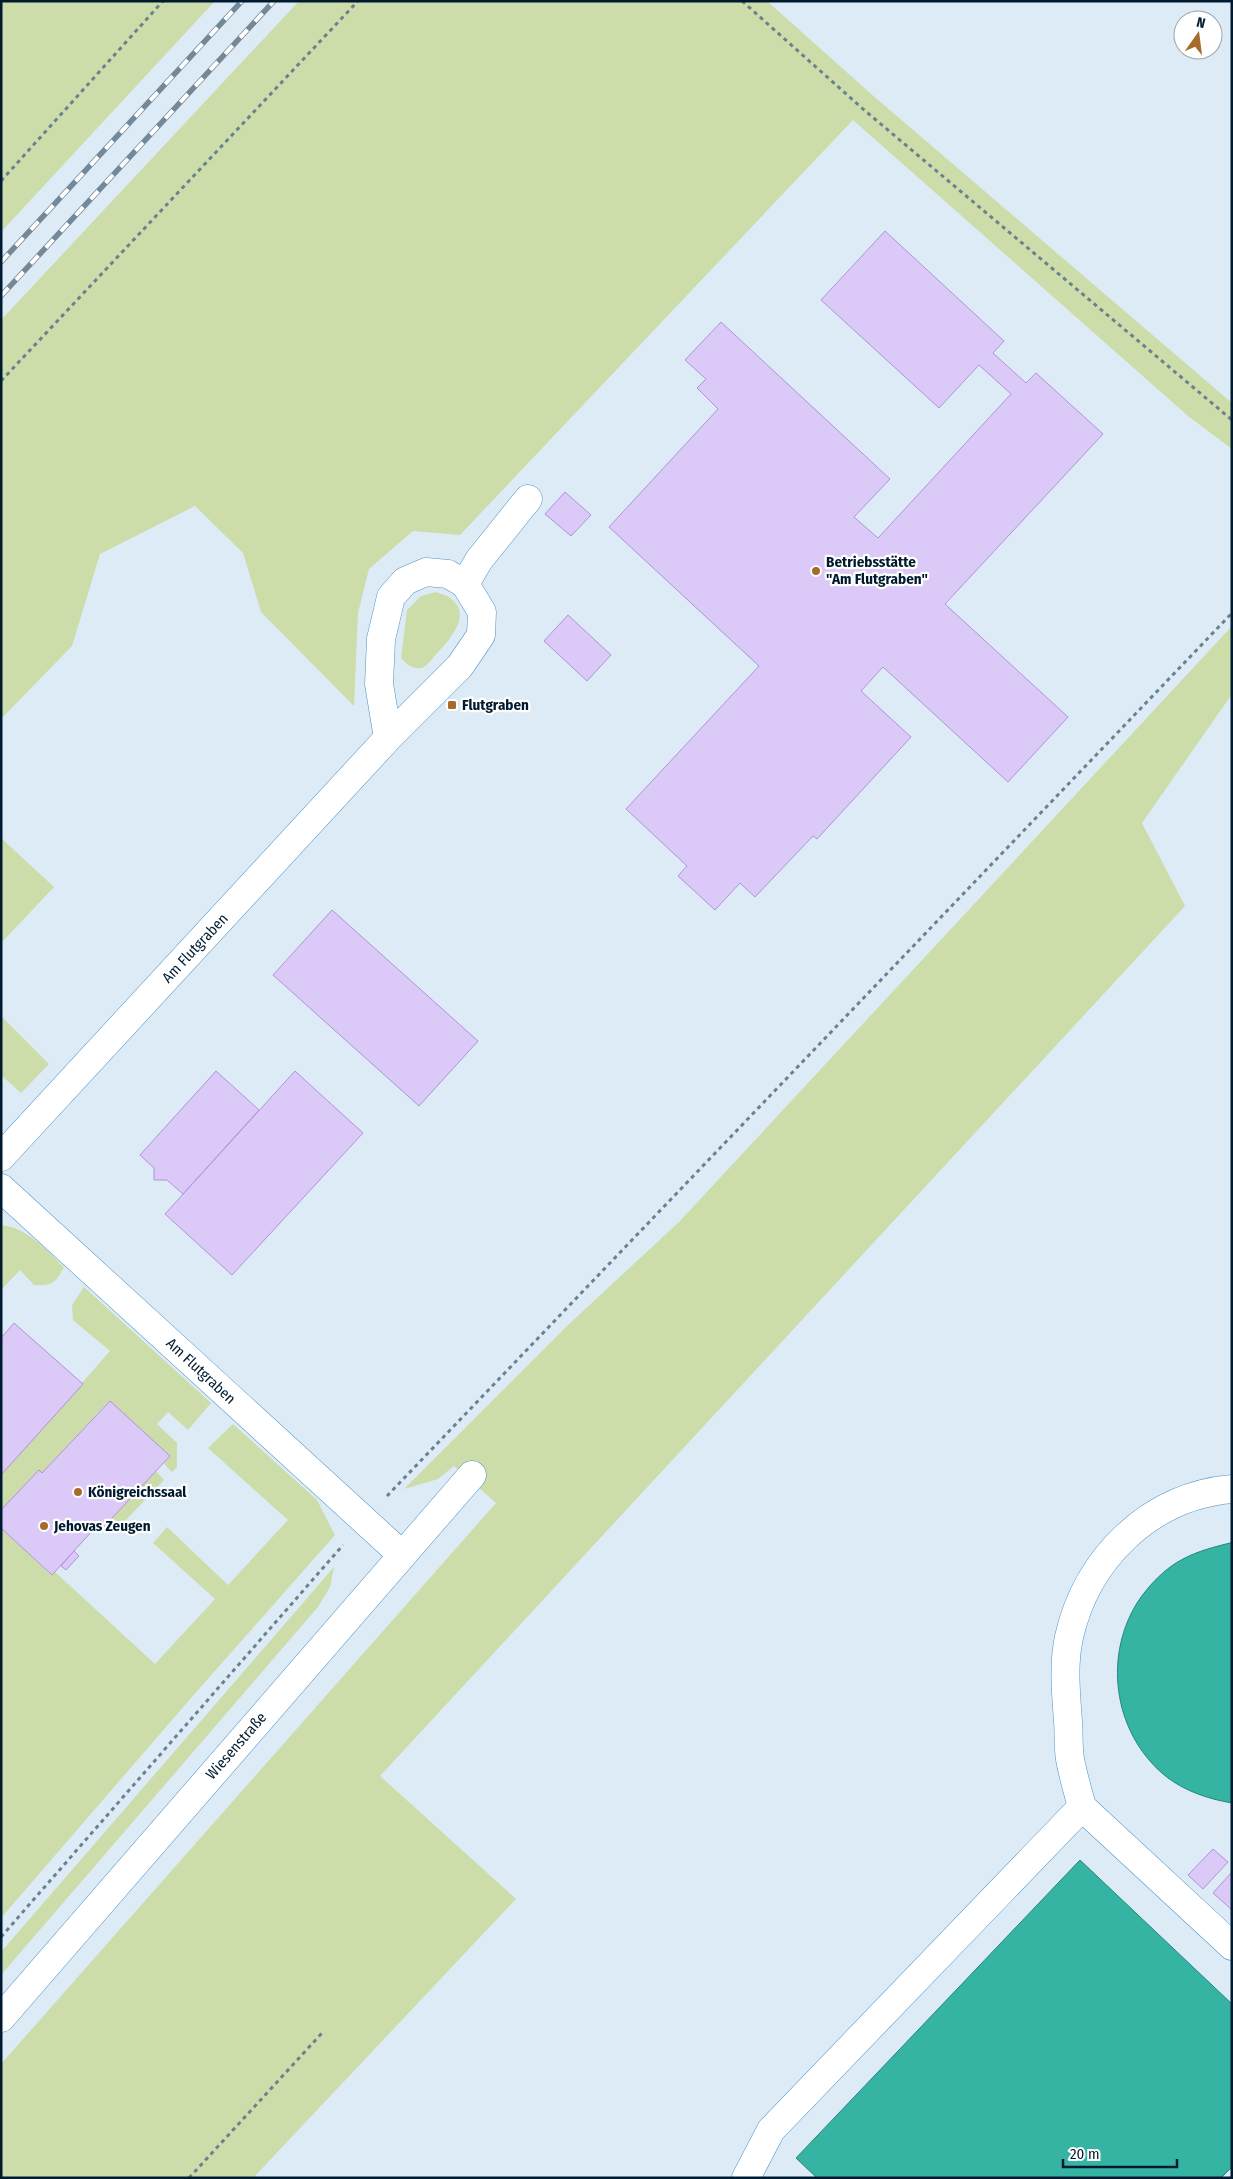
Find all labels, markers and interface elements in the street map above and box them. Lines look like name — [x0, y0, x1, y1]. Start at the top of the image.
north arrow — [1173, 10, 1223, 60]
text: N — [1195, 14, 1207, 32]
place label: Betriebsstätte "Am Flutgraben" — [826, 553, 928, 588]
marker: Betriebsstätte "Am Flutgraben" — [810, 565, 822, 577]
place label: Flutgraben — [462, 696, 529, 714]
marker: Flutgraben — [446, 699, 458, 711]
street label: Am Flutgraben — [158, 910, 232, 986]
street label: Am Flutgraben — [163, 1334, 239, 1408]
place label: Königreichssaal — [88, 1483, 187, 1501]
marker: Königreichssaal — [72, 1486, 84, 1498]
place label: Jehovas Zeugen — [53, 1517, 151, 1535]
marker: Jehovas Zeugen — [38, 1520, 50, 1532]
street label: Wiesenstraße — [202, 1709, 270, 1783]
scale bar — [1063, 2136, 1177, 2168]
text: 20 m — [1070, 2145, 1100, 2163]

